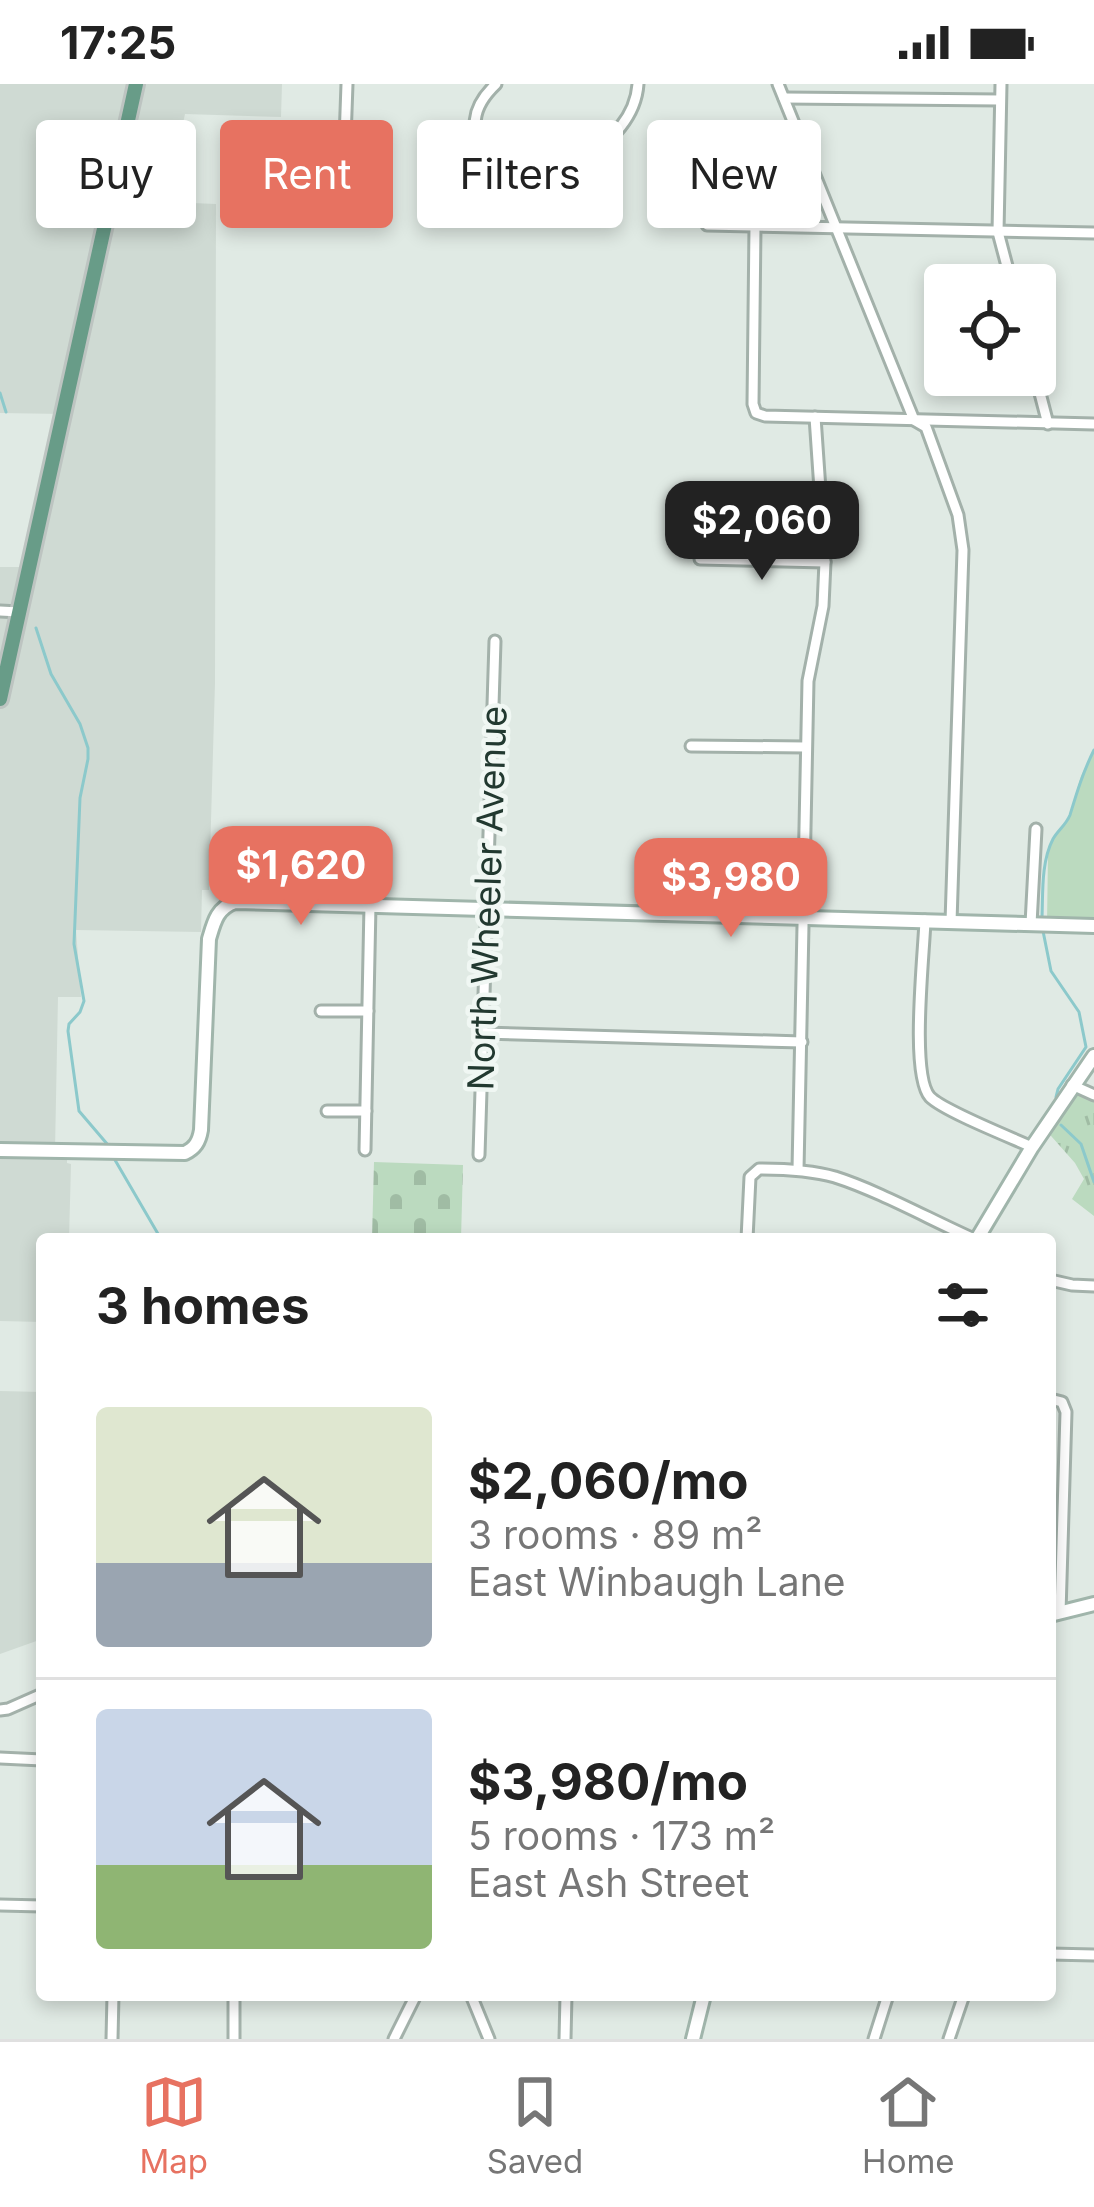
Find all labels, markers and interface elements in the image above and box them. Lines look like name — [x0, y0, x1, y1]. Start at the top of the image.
text: 17:25 — [60, 15, 176, 70]
chip: Buy — [36, 120, 196, 228]
chip: Rent — [220, 120, 393, 228]
chip: Filters — [417, 120, 623, 228]
chip: New — [647, 120, 821, 228]
map controls — [924, 264, 1056, 396]
button: locate — [924, 264, 1056, 396]
pin: $2,060 — [664, 481, 860, 583]
text: $2,060 — [692, 496, 832, 543]
street label: North Wheeler Avenue — [458, 705, 516, 1091]
pin: $1,620 — [203, 826, 399, 928]
pin: $3,980 — [633, 838, 829, 940]
text: $1,620 — [236, 841, 366, 888]
text: $3,980 — [661, 853, 801, 900]
icon: filters — [930, 1272, 996, 1338]
text: 3 homes — [96, 1275, 310, 1336]
text: $2,060/mo — [468, 1450, 749, 1511]
icon: home — [192, 1455, 336, 1599]
text: 3 rooms · 89 m² — [468, 1511, 762, 1558]
text: East Winbaugh Lane — [468, 1558, 845, 1605]
text: $3,980/mo — [468, 1751, 748, 1812]
icon: home — [192, 1757, 336, 1901]
text: 5 rooms · 173 m² — [468, 1812, 775, 1859]
text: East Ash Street — [468, 1859, 749, 1906]
tab: Map — [139, 2069, 208, 2181]
tab: Saved — [487, 2069, 583, 2181]
tab: Home — [862, 2069, 955, 2181]

